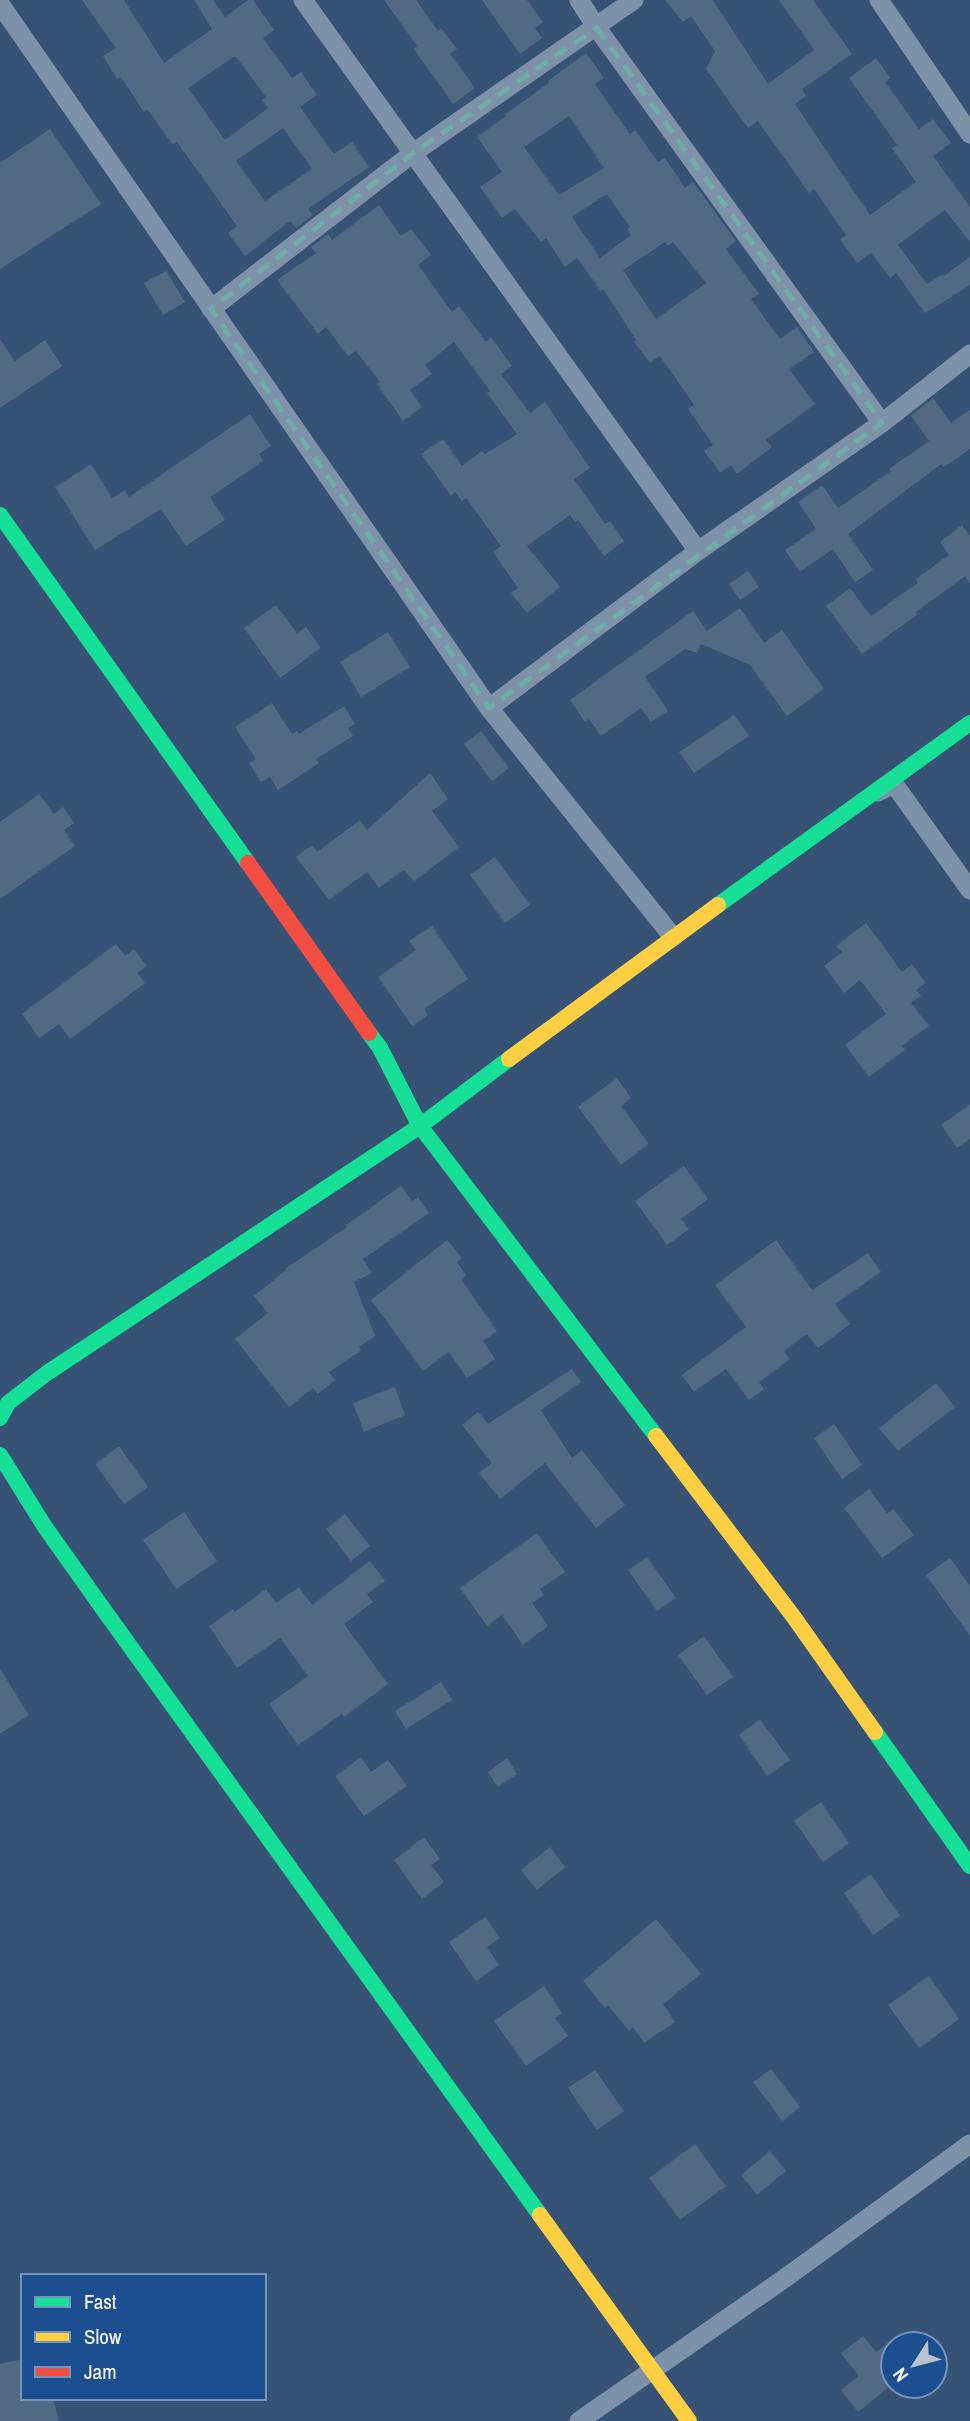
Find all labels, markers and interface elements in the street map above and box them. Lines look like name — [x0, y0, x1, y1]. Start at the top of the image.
legend — [21, 2274, 266, 2400]
text: Fast — [84, 2287, 117, 2316]
text: Slow — [84, 2322, 122, 2351]
north arrow — [879, 2330, 949, 2400]
text: Jam — [84, 2357, 117, 2386]
text: N — [886, 2363, 914, 2387]

